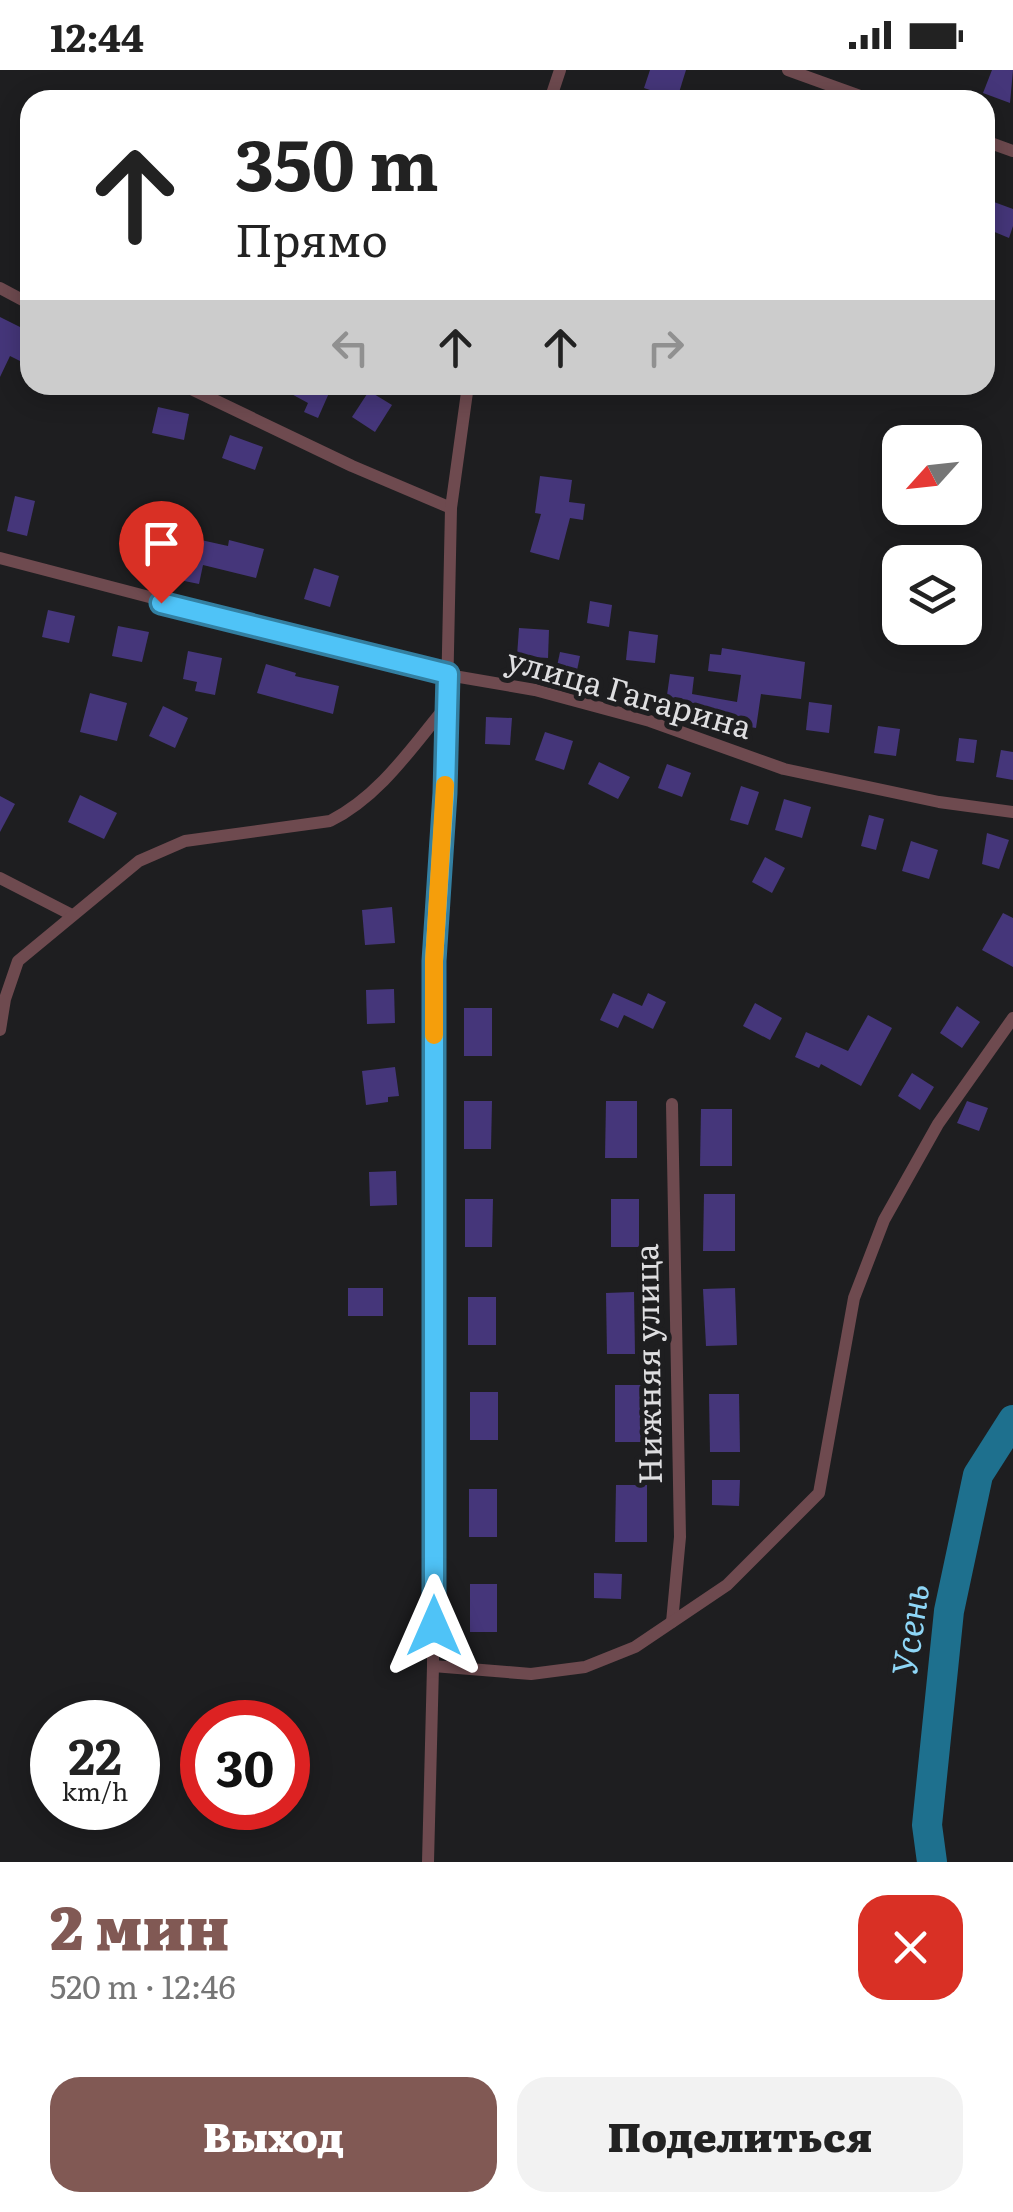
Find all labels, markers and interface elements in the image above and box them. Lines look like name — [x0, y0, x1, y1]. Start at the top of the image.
text: 12:44 — [50, 7, 144, 64]
text: 350 m — [235, 109, 439, 213]
icon: ahead — [70, 130, 200, 260]
text: Прямо — [235, 204, 388, 271]
icon: left — [323, 320, 378, 375]
icon: ahead — [428, 320, 483, 375]
icon: ahead — [533, 320, 588, 375]
icon: right — [638, 320, 693, 375]
north arrow — [882, 425, 982, 525]
map controls — [882, 425, 982, 645]
pin — [119, 501, 204, 604]
icon: arrive — [134, 516, 189, 571]
button: layers — [882, 545, 982, 645]
street label: улица Гагарина — [502, 633, 759, 749]
street label: Нижняя улица — [620, 1242, 672, 1485]
position arrow — [382, 1574, 486, 1678]
water label: Усень — [876, 1581, 940, 1679]
speed limit sign: 30 — [180, 1700, 310, 1830]
text: 22 — [68, 1716, 122, 1790]
text: km/h — [62, 1772, 128, 1809]
text: 2 мин — [50, 1879, 229, 1968]
button: close — [858, 1895, 963, 2000]
text: 520 m · 12:46 — [50, 1961, 236, 2009]
button: Выход — [50, 2077, 497, 2192]
button: Поделиться — [517, 2077, 963, 2192]

